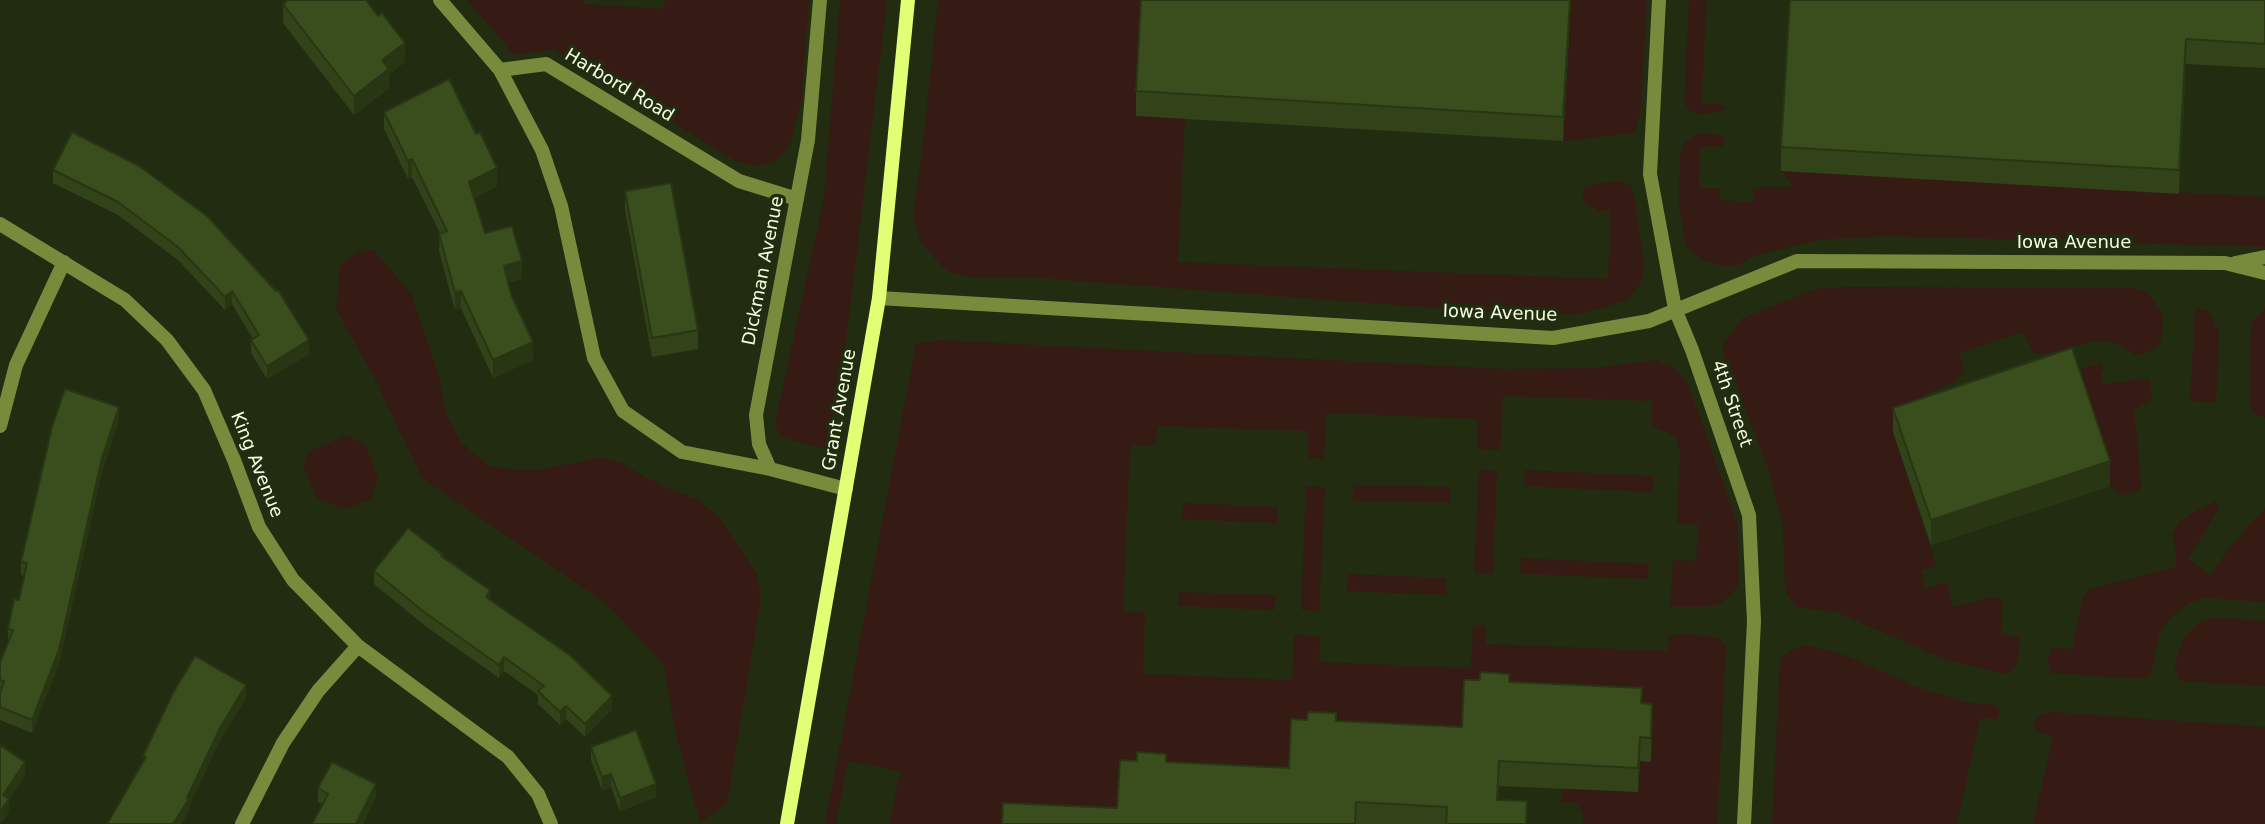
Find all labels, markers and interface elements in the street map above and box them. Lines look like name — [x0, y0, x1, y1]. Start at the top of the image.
street label: Harbord Road — [560, 45, 678, 127]
street label: Dickman Avenue — [739, 194, 789, 348]
street label: Iowa Avenue — [2017, 232, 2131, 254]
street label: Iowa Avenue — [1442, 301, 1558, 327]
street label: Grant Avenue — [819, 347, 861, 473]
street label: 4th Street — [1706, 358, 1756, 450]
street label: King Avenue — [225, 409, 287, 521]

